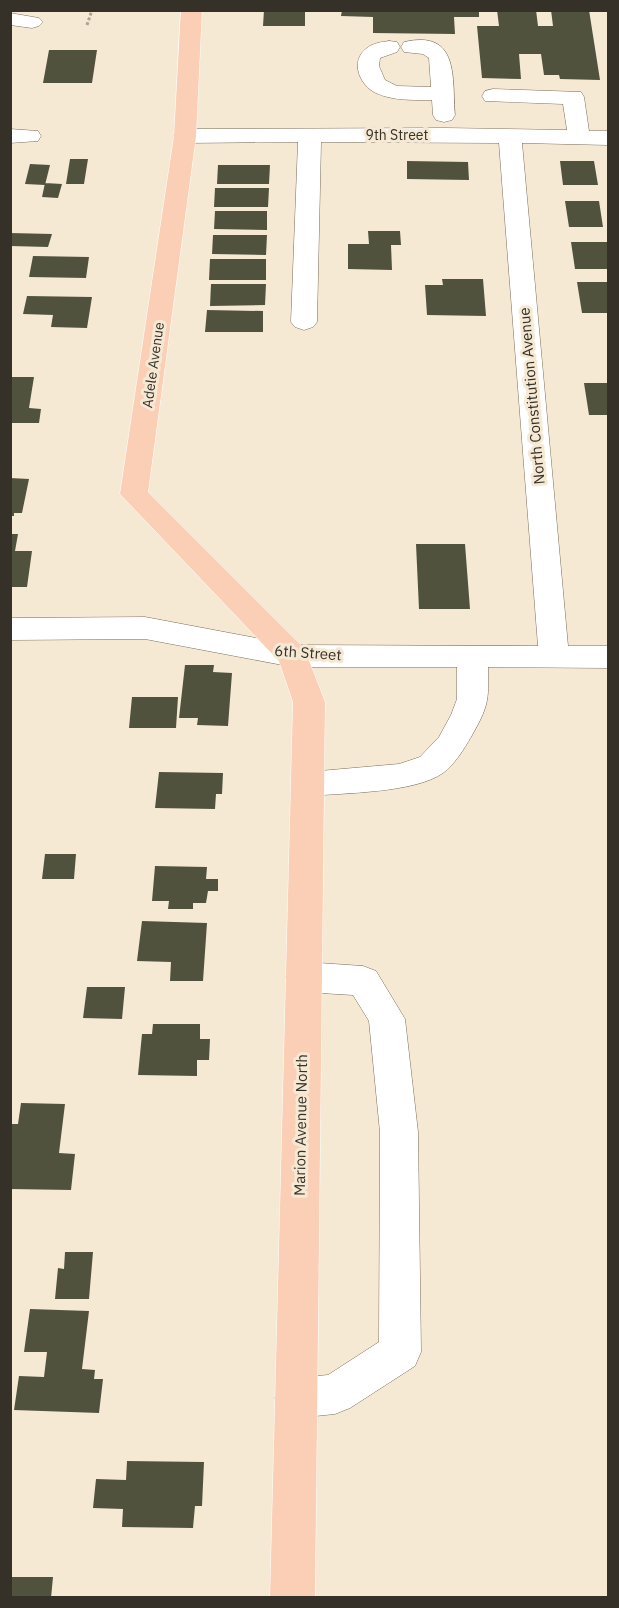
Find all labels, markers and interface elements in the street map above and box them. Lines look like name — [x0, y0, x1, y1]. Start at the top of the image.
street label: 9th Street — [366, 126, 429, 144]
street label: North Constitution Avenue — [514, 307, 549, 485]
street label: Adele Avenue — [138, 321, 168, 409]
street label: 6th Street — [274, 641, 342, 664]
street label: Marion Avenue North — [290, 1054, 311, 1196]

